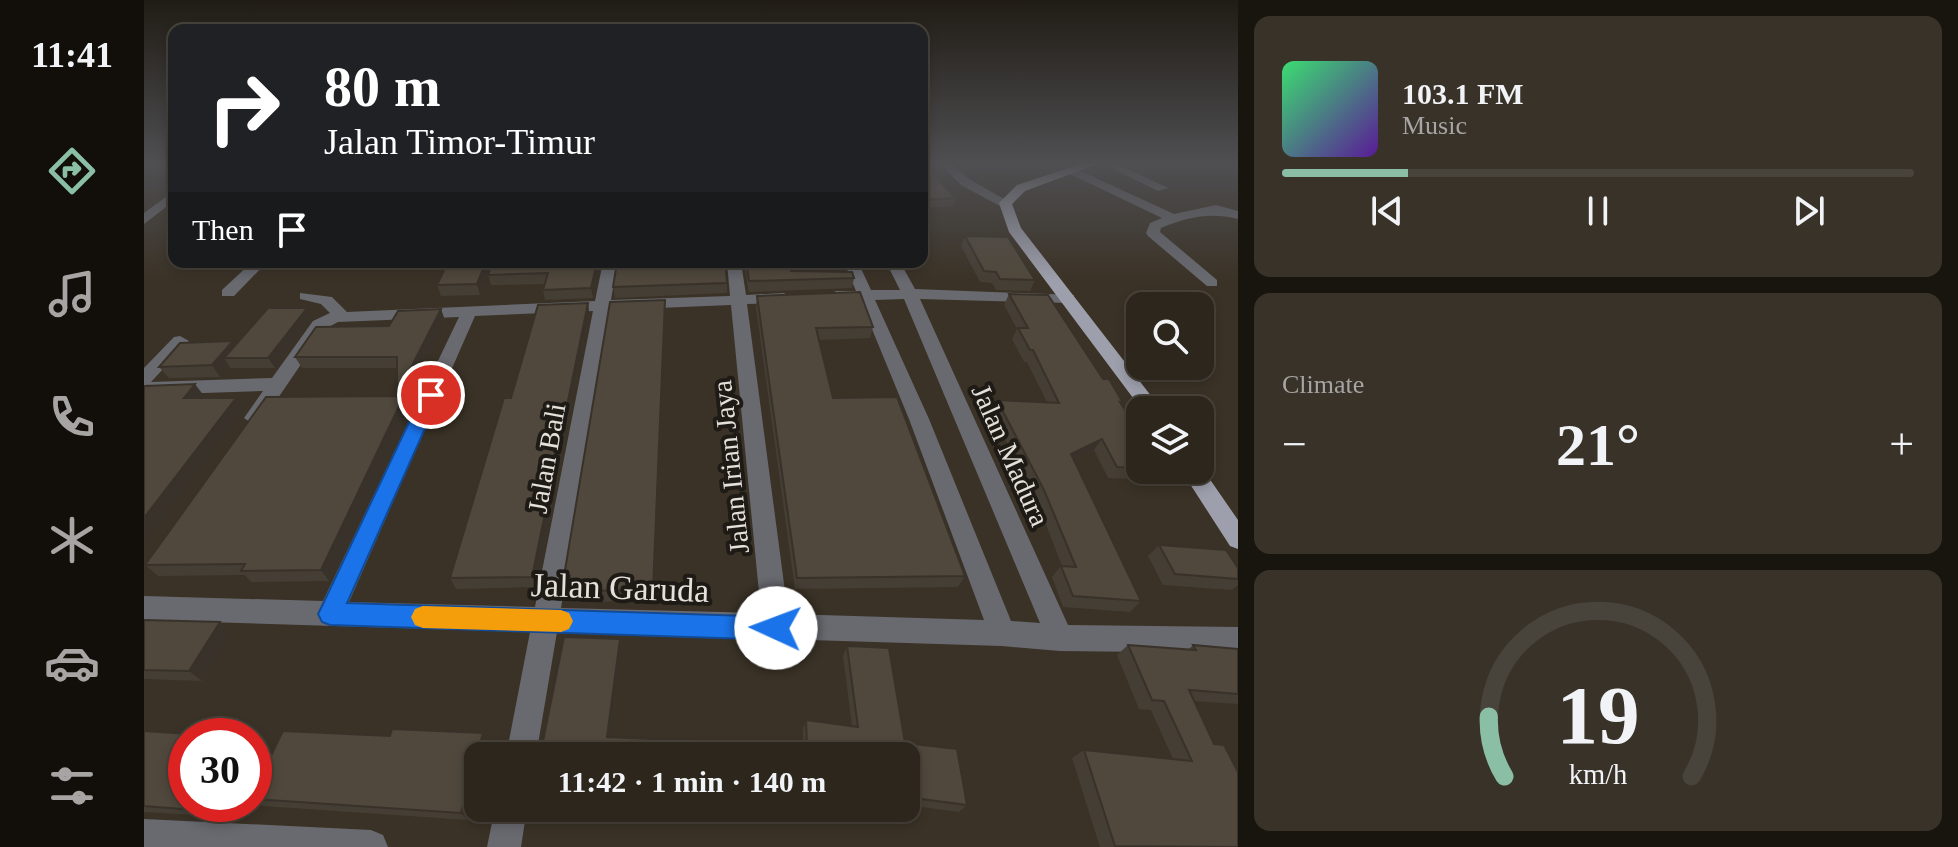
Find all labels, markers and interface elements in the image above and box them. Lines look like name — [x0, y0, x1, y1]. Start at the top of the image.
text: 11:41 — [31, 35, 113, 75]
icon: right — [192, 56, 296, 160]
text: 80 m — [324, 56, 441, 118]
text: 103.1 FM — [1402, 77, 1524, 110]
text: Music — [1402, 111, 1467, 140]
text: Jalan Timor-Timur — [324, 122, 595, 162]
icon: directions — [44, 143, 100, 199]
icon: previous — [1365, 189, 1409, 233]
icon: pause — [1576, 189, 1620, 233]
icon: next — [1787, 189, 1831, 233]
icon: arrive — [270, 208, 314, 252]
text: Then — [192, 213, 254, 246]
icon: music — [44, 266, 100, 322]
map controls — [1126, 292, 1214, 484]
button: search — [1126, 292, 1214, 380]
pin — [397, 361, 465, 429]
text: Climate — [1282, 370, 1364, 399]
icon: arrive — [409, 373, 453, 417]
street label: Jalan Irian Jaya — [706, 378, 755, 555]
street label: Jalan Madura — [966, 380, 1056, 531]
icon: phone — [44, 389, 100, 445]
button: layers — [1126, 396, 1214, 484]
street label: Jalan Bali — [522, 400, 571, 516]
text: 21° — [1556, 412, 1640, 478]
text: − — [1282, 420, 1307, 469]
text: + — [1889, 420, 1914, 469]
icon: climate — [44, 512, 100, 568]
street label: Jalan Garuda — [530, 566, 710, 609]
position arrow — [734, 586, 818, 670]
icon: car — [44, 635, 100, 691]
text: 19 — [1556, 668, 1640, 760]
speed limit sign: 30 — [168, 718, 272, 822]
icon: filters — [44, 758, 100, 814]
text: km/h — [1569, 759, 1627, 790]
text: 11:42 · 1 min · 140 m — [558, 765, 826, 798]

